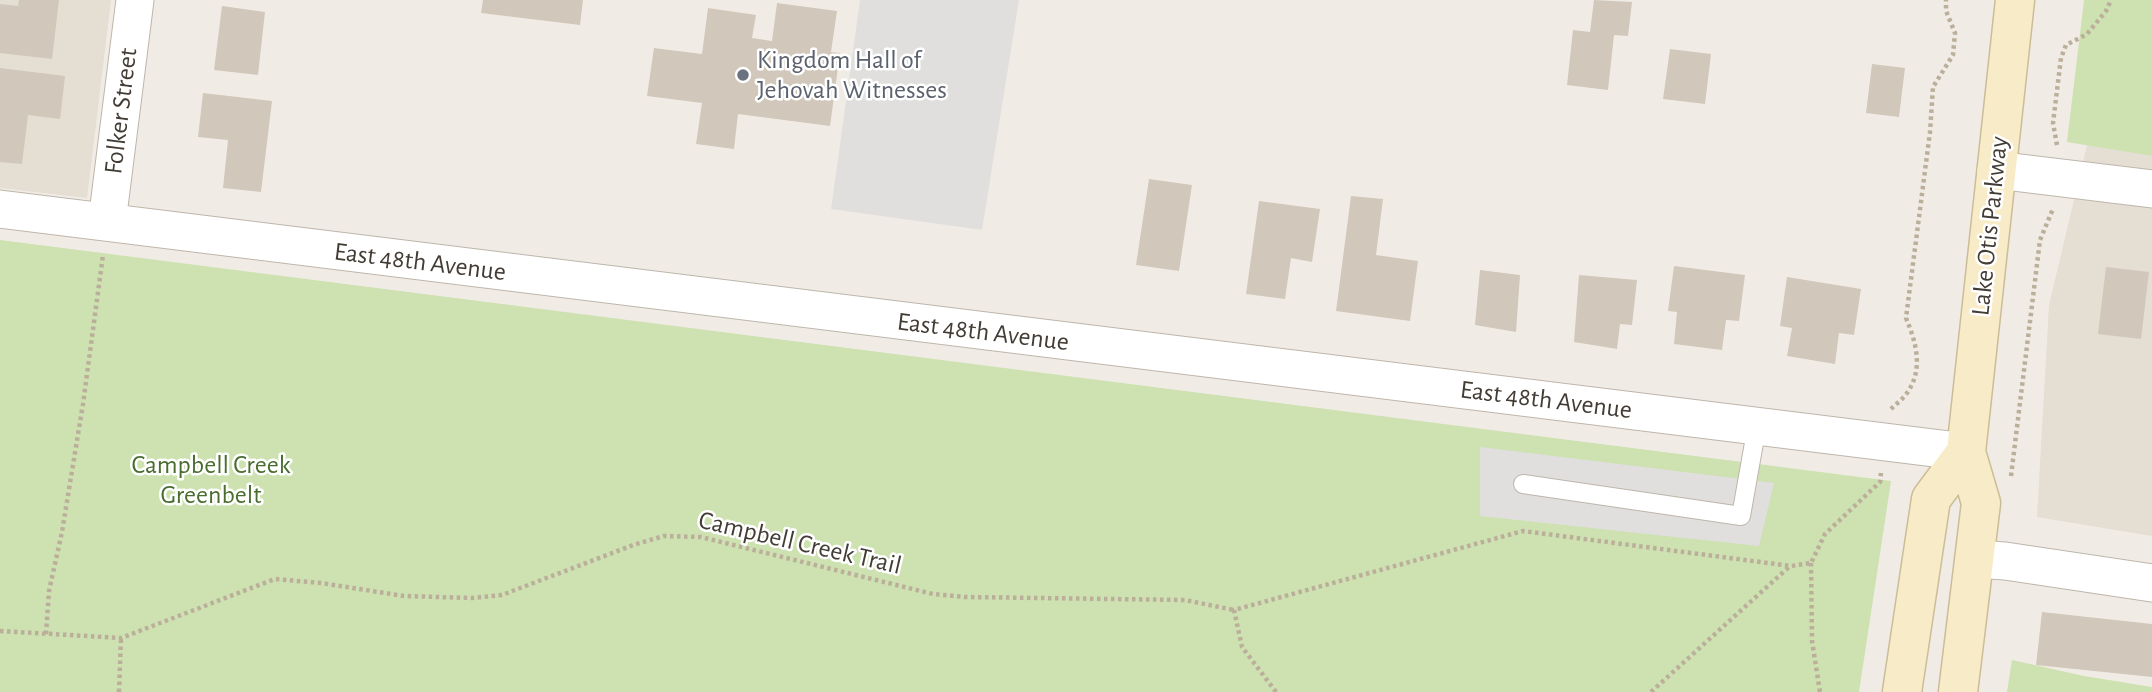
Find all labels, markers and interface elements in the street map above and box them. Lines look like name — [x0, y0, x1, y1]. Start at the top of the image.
place label: Kingdom Hall of Jehovah Witnesses — [757, 44, 947, 106]
street label: Folker Street — [98, 46, 144, 176]
marker: Kingdom Hall of Jehovah Witnesses — [735, 67, 751, 83]
street label: Lake Otis Parkway — [1965, 135, 2015, 317]
street label: East 48th Avenue — [332, 236, 508, 288]
street label: East 48th Avenue — [895, 306, 1071, 358]
street label: East 48th Avenue — [1458, 374, 1634, 426]
park label: Campbell Creek Greenbelt — [132, 449, 290, 510]
street label: Campbell Creek Trail — [696, 504, 904, 582]

